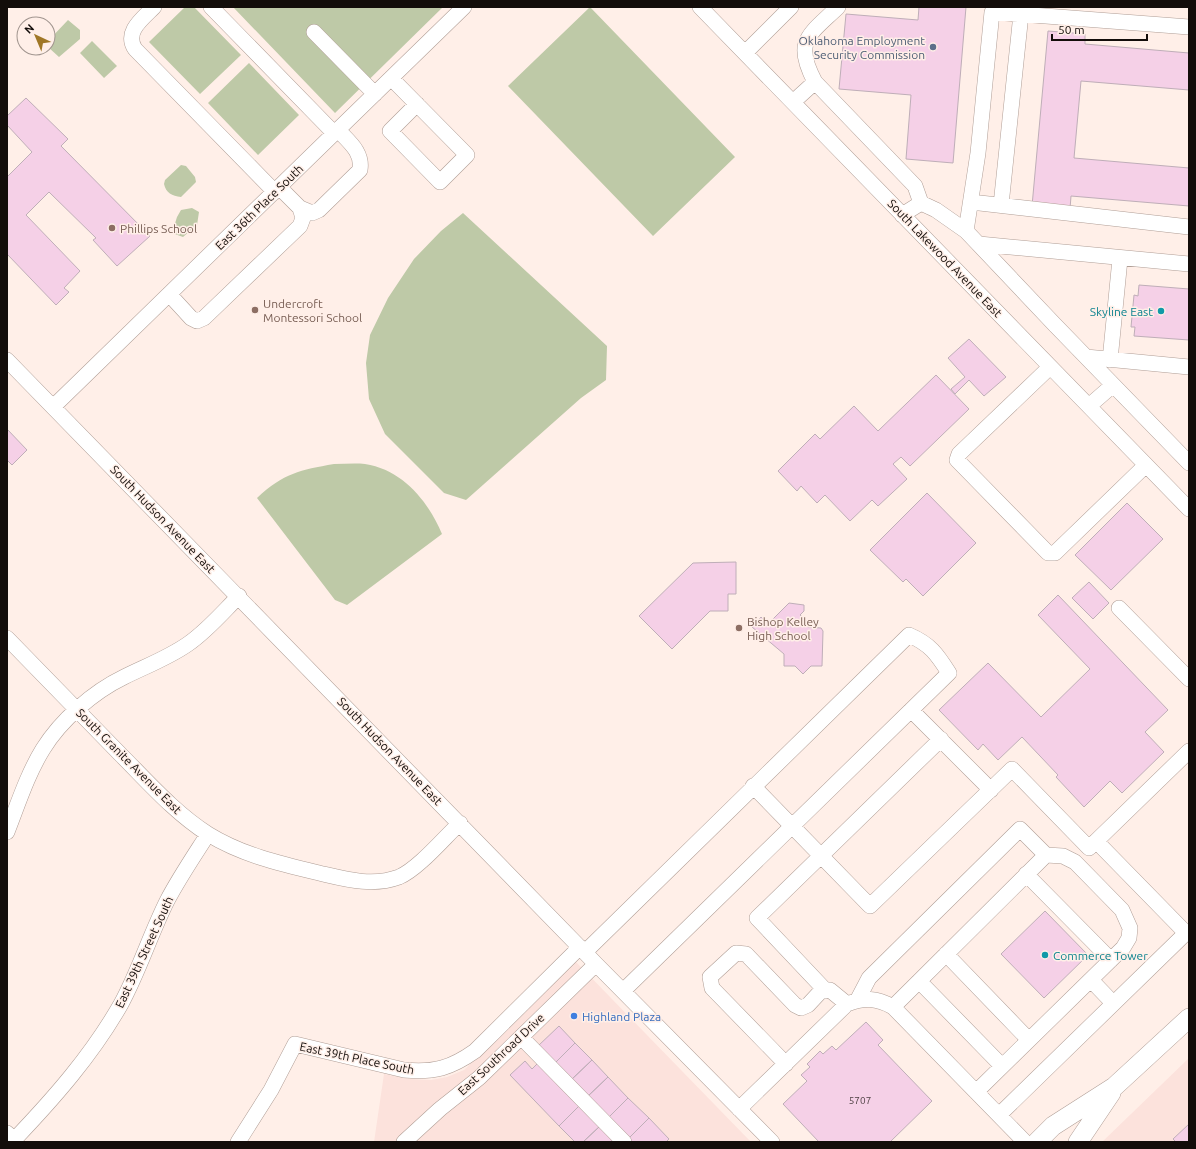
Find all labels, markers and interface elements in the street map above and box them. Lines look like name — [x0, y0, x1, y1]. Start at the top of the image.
north arrow — [16, 16, 56, 56]
scale bar — [1052, 16, 1147, 42]
text: N — [22, 22, 36, 36]
text: 50 m — [1058, 23, 1085, 36]
place label: Oklahoma Employment Security Commission — [799, 34, 925, 61]
marker: Oklahoma Employment Security Commission — [928, 42, 938, 52]
street label: East 36th Place South — [213, 162, 305, 252]
street label: South Lakewood Avenue East — [885, 197, 1005, 320]
place label: Phillips School — [120, 222, 197, 235]
marker: Phillips School — [107, 223, 117, 233]
place label: Undercroft Montessori School — [263, 297, 362, 324]
marker: Undercroft Montessori School — [250, 305, 260, 315]
place label: Skyline East — [1090, 305, 1153, 318]
marker: Skyline East — [1156, 306, 1166, 316]
street label: South Hudson Avenue East — [108, 463, 218, 576]
place label: Bishop Kelley High School — [747, 615, 819, 642]
marker: Bishop Kelley High School — [734, 623, 744, 633]
street label: South Hudson Avenue East — [335, 695, 445, 808]
street label: South Granite Avenue East — [74, 706, 184, 816]
street label: East 39th Street South — [112, 894, 176, 1010]
place label: Commerce Tower — [1053, 949, 1148, 962]
marker: Commerce Tower — [1040, 950, 1050, 960]
place label: Highland Plaza — [582, 1010, 661, 1023]
street label: East Southroad Drive — [455, 1011, 547, 1097]
marker: Highland Plaza — [569, 1011, 579, 1021]
street label: East 39th Place South — [299, 1040, 415, 1076]
house number: 5707 — [849, 1095, 871, 1106]

